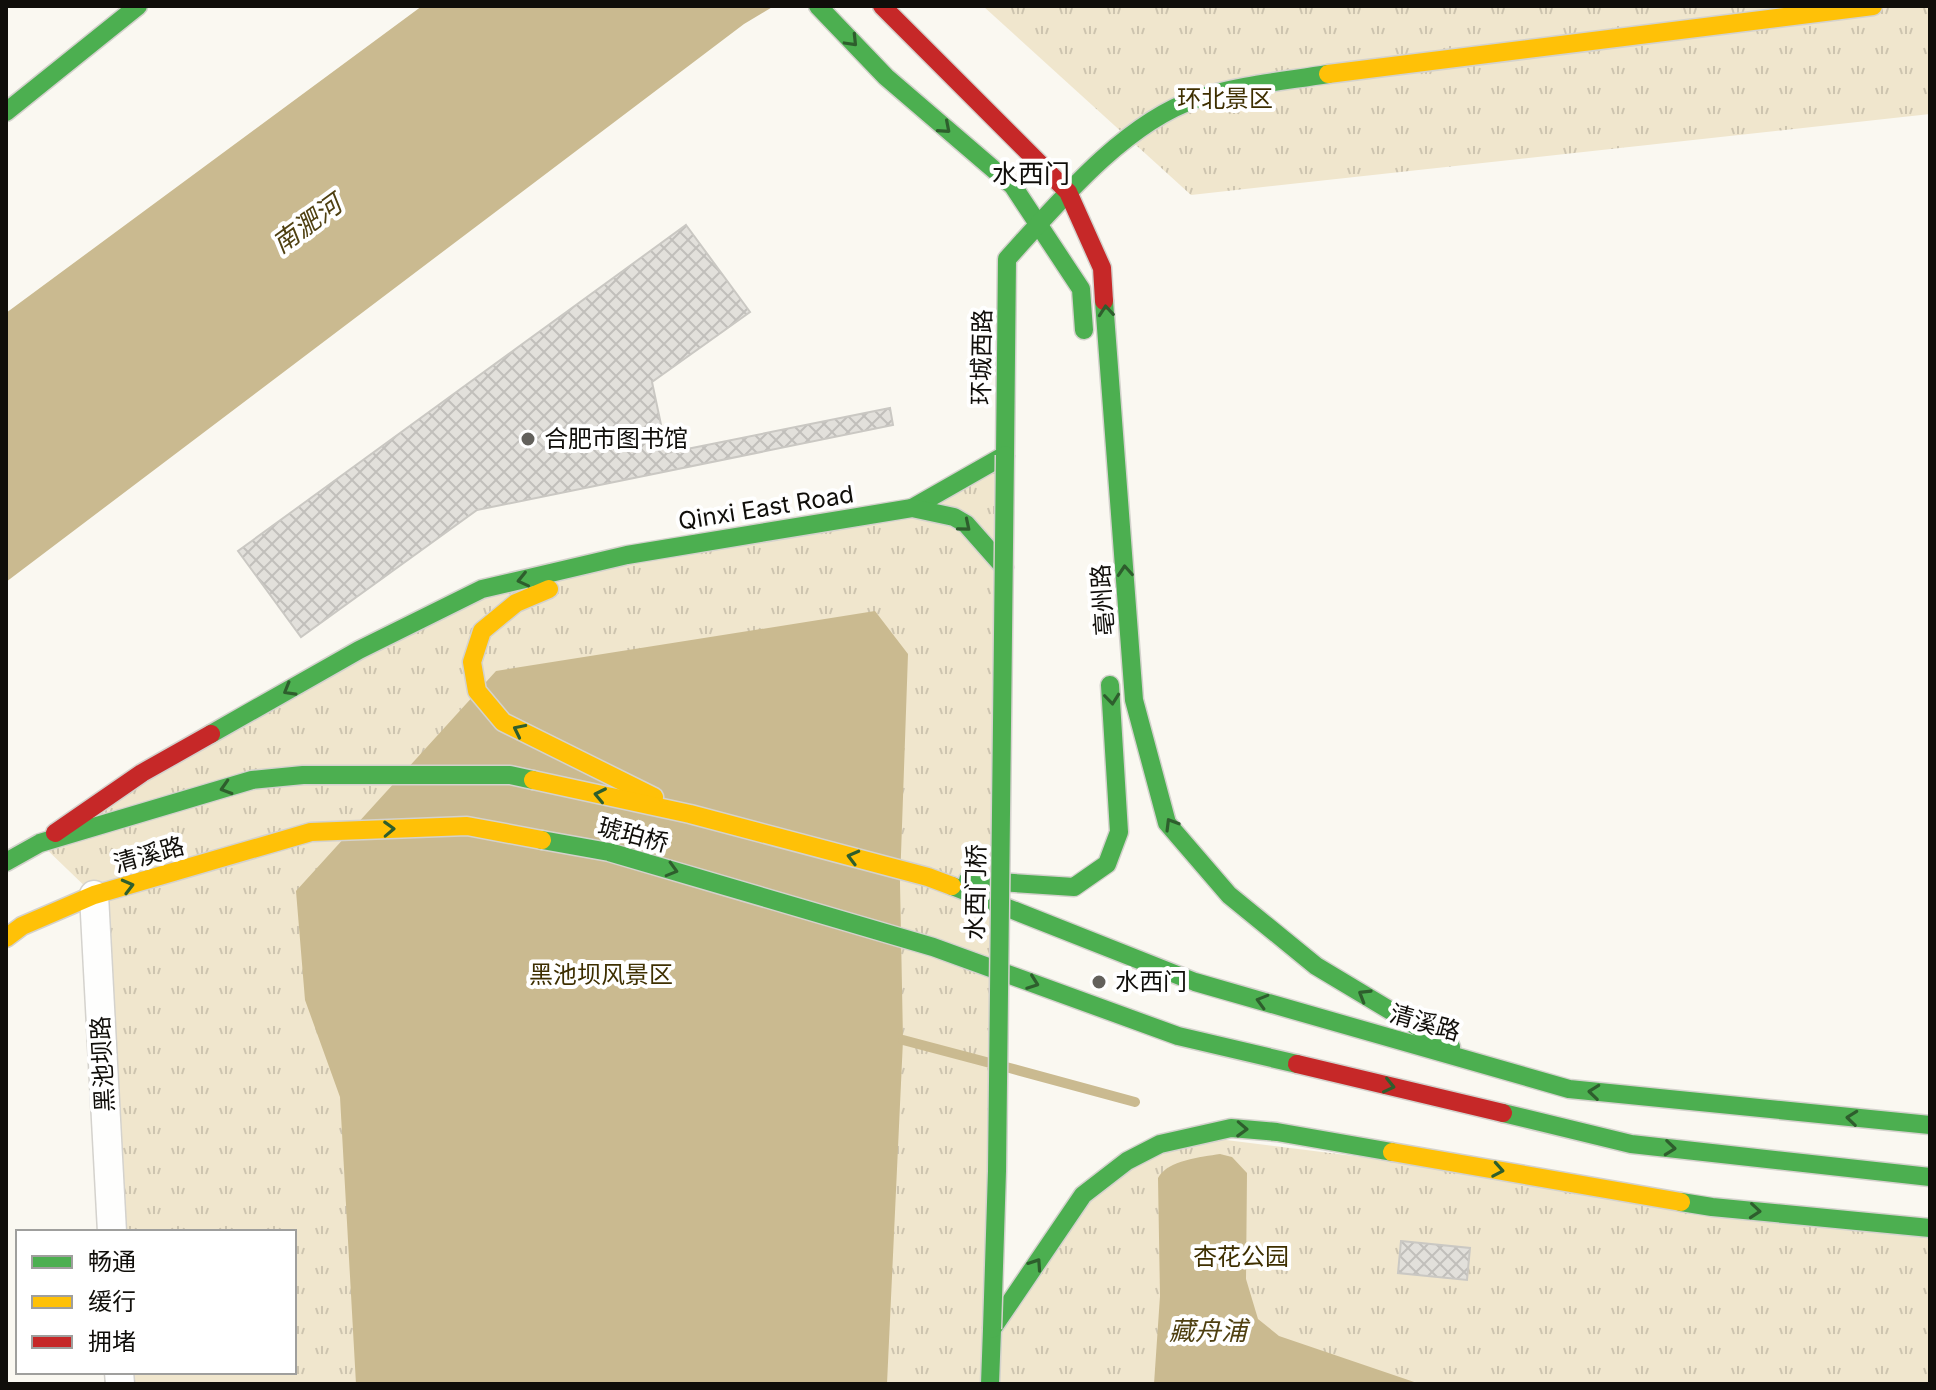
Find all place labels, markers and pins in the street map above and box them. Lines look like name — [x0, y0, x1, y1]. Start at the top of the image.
place label: 合肥市图书馆 — [544, 424, 688, 453]
marker: 合肥市图书馆 — [519, 430, 537, 448]
place label: 水西门 — [1115, 967, 1187, 996]
marker: 水西门 — [1090, 973, 1108, 991]

